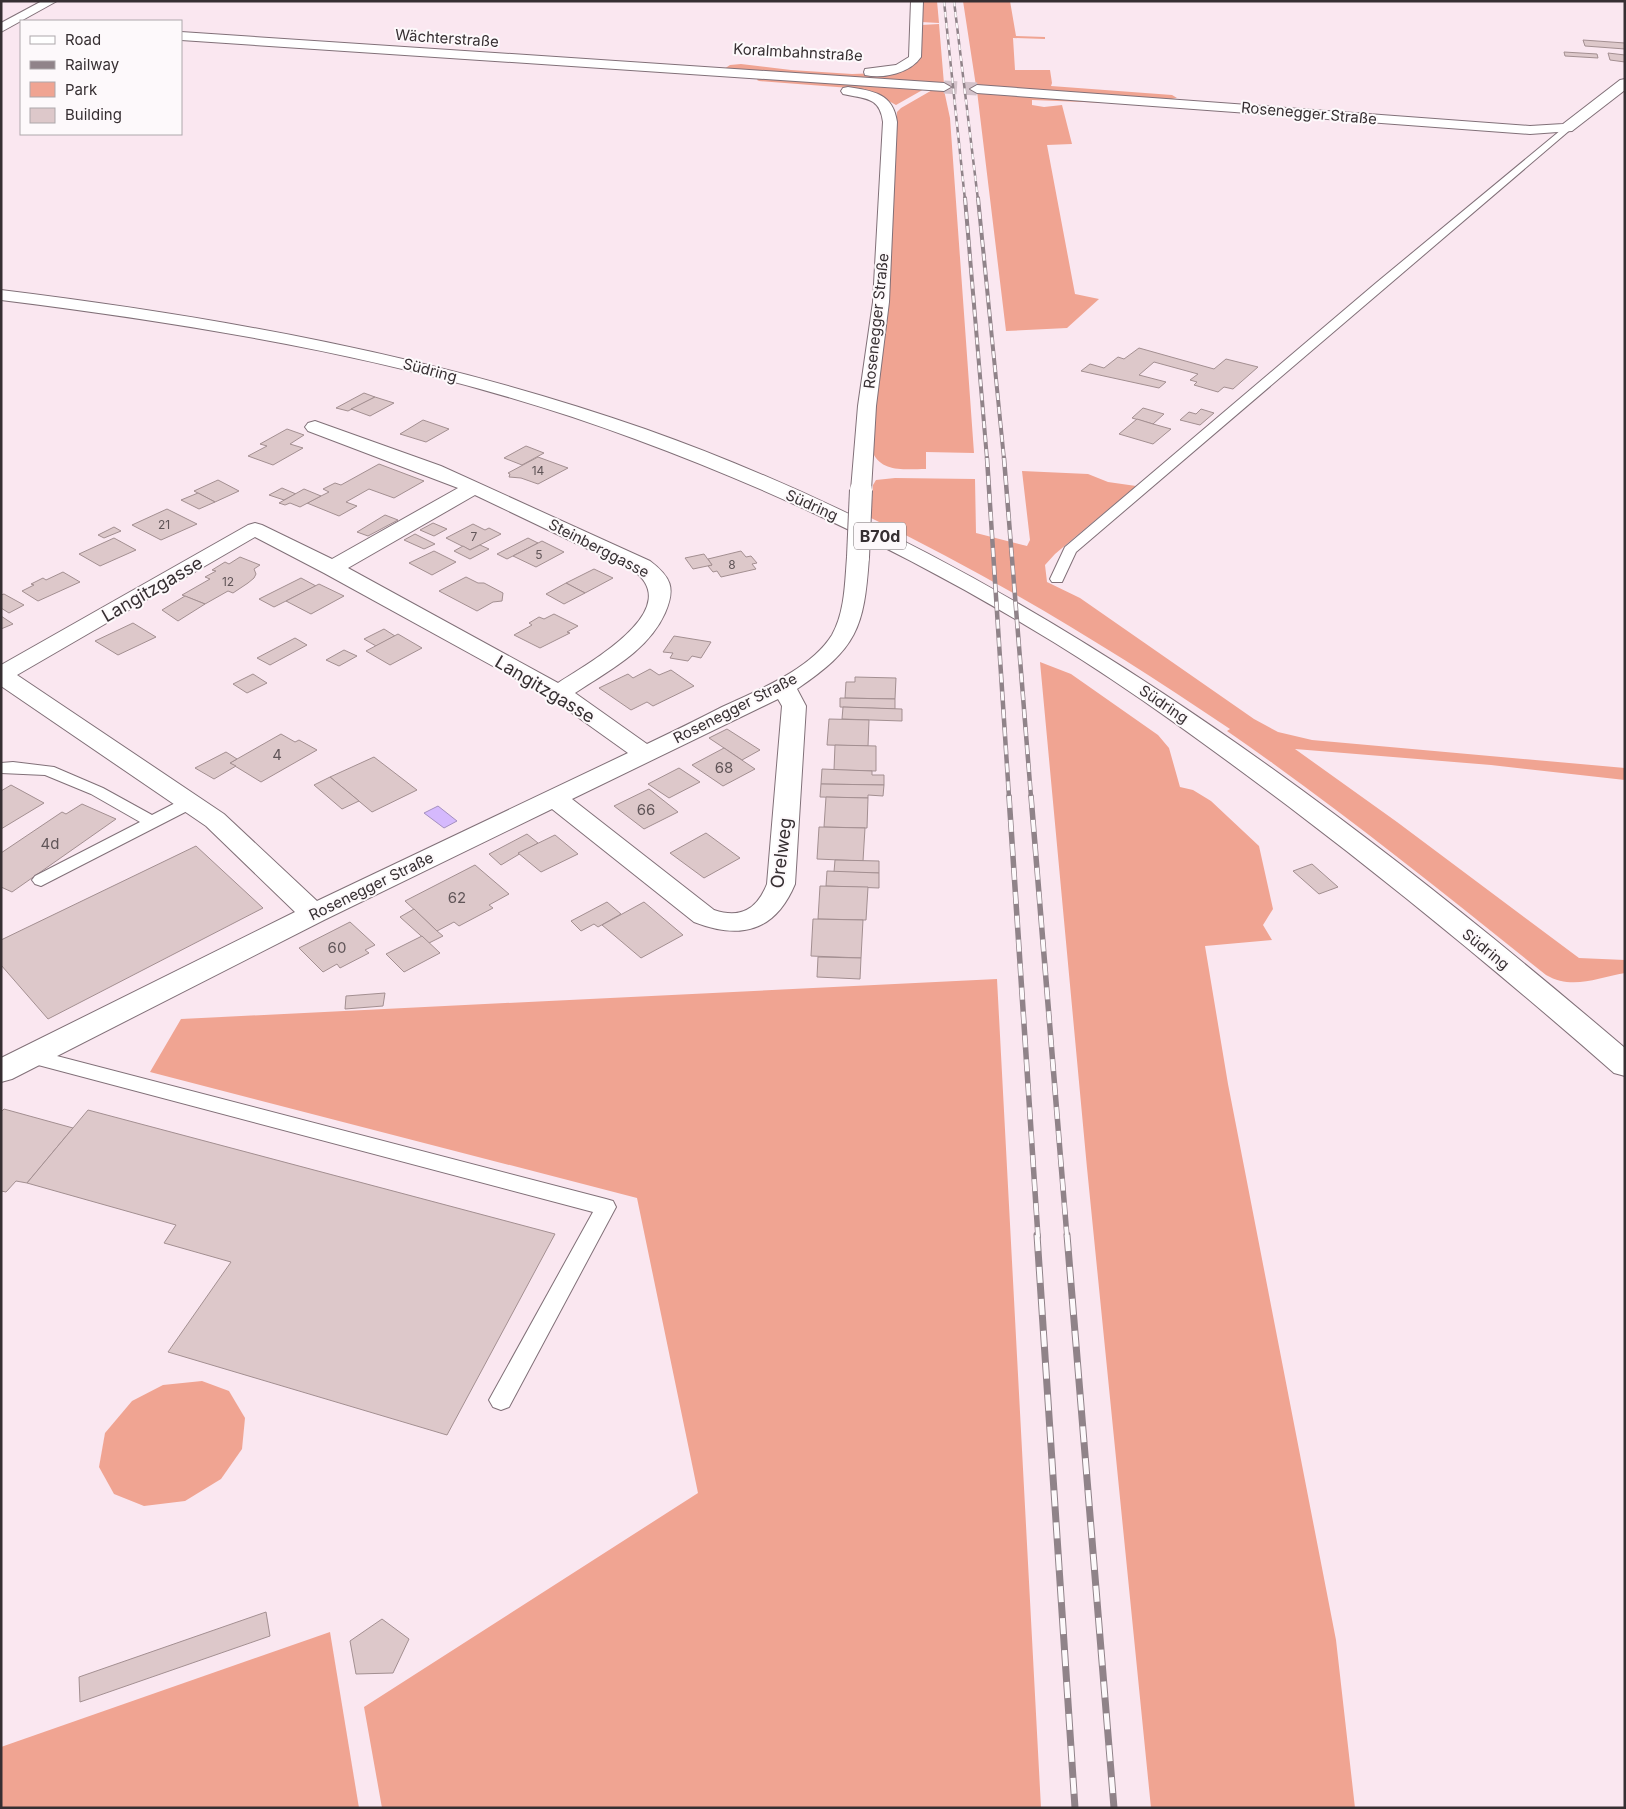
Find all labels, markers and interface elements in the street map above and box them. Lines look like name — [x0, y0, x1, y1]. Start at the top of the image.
legend — [20, 20, 182, 135]
street label: Wächterstraße — [395, 25, 499, 51]
text: Road — [65, 30, 101, 49]
street label: Koralmbahnstraße — [733, 39, 863, 65]
text: Railway — [65, 55, 120, 74]
text: Park — [65, 80, 98, 99]
street label: Rosenegger Straße — [1240, 98, 1378, 128]
text: Building — [65, 105, 122, 124]
street label: Rosenegger Straße — [859, 252, 893, 390]
street label: Südring — [401, 354, 459, 386]
house number: 14 — [532, 463, 545, 478]
street label: Südring — [783, 485, 841, 525]
street label: Steinberggasse — [546, 514, 652, 582]
house number: 21 — [158, 517, 170, 532]
road number: B70d — [854, 522, 906, 550]
house number: 7 — [471, 529, 478, 544]
house number: 5 — [535, 547, 543, 562]
street label: Langitzgasse — [98, 552, 206, 626]
house number: 8 — [728, 557, 736, 572]
house number: 12 — [222, 574, 234, 589]
street label: Langitzgasse — [491, 651, 599, 727]
street label: Rosenegger Straße — [670, 669, 800, 747]
street label: Südring — [1136, 681, 1192, 727]
house number: 4 — [272, 745, 282, 764]
house number: 68 — [715, 758, 733, 777]
house number: 66 — [637, 800, 655, 819]
street label: Orelweg — [766, 816, 796, 890]
house number: 4d — [41, 834, 59, 853]
street label: Rosenegger Straße — [306, 848, 436, 924]
house number: 62 — [448, 888, 466, 907]
street label: Südring — [1459, 924, 1513, 974]
house number: 60 — [328, 938, 346, 957]

